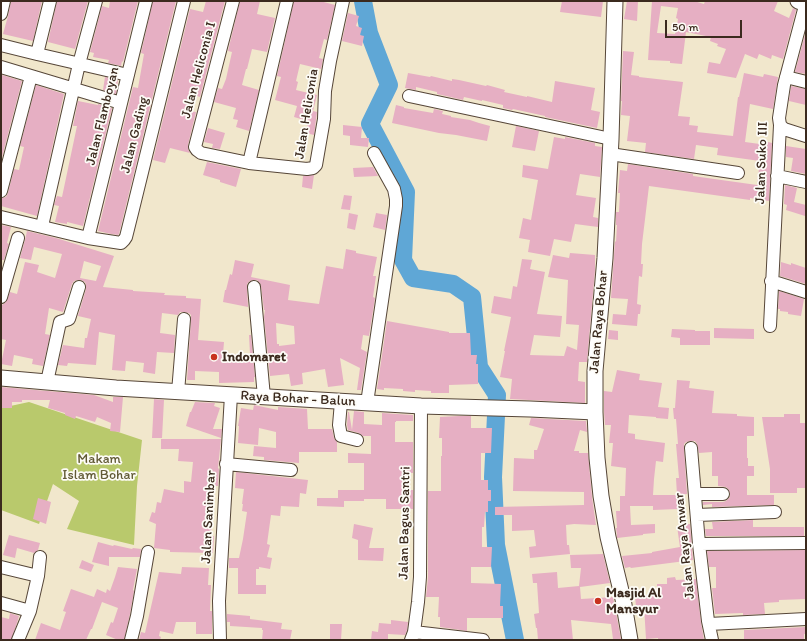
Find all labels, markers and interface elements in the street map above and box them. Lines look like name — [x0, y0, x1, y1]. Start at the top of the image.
scale bar — [667, 12, 744, 38]
street label: Jalan Heliconia I — [178, 20, 220, 120]
text: 50 m — [672, 20, 698, 34]
street label: Jalan Flamboyan — [83, 65, 123, 167]
street label: Jalan Heliconia — [292, 68, 322, 160]
street label: Jalan Gading — [117, 95, 153, 175]
street label: Jalan Suko III — [752, 121, 772, 205]
street label: Jalan Raya Bohar — [586, 270, 612, 374]
place label: Indomaret — [222, 349, 286, 365]
marker: Indomaret — [209, 352, 219, 362]
street label: Raya Bohar - Balun — [240, 388, 356, 410]
park label: Makam Islam Bohar — [62, 451, 136, 484]
street label: Jalan Bagus Santri — [396, 466, 414, 580]
street label: Jalan Sanimbar — [198, 470, 220, 564]
street label: Jalan Raya Anwar — [671, 492, 699, 600]
place label: Masjid Al Mansyur — [606, 585, 661, 618]
marker: Masjid Al Mansyur — [593, 596, 603, 606]

